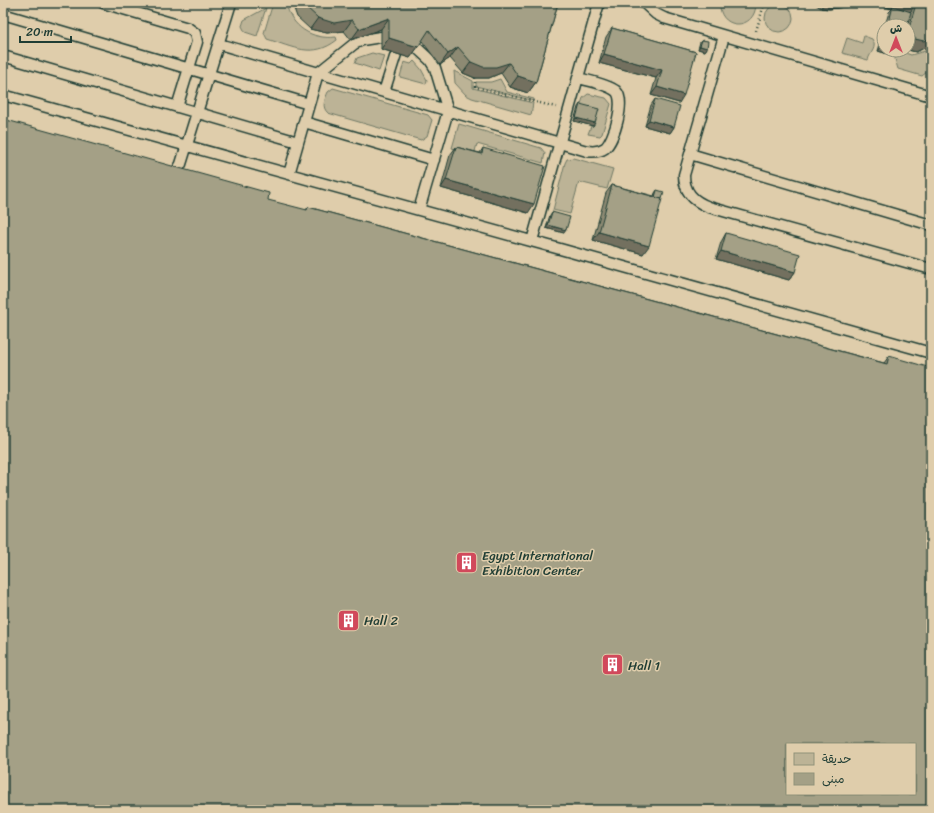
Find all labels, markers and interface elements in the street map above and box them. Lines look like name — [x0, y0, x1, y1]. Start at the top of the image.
scale bar — [20, 18, 71, 44]
north arrow — [876, 18, 916, 58]
text: ش — [890, 19, 902, 38]
text: 20 m — [26, 21, 53, 43]
place label: Egypt International Exhibition Center — [482, 544, 593, 582]
building icon: Egypt International Exhibition Center — [454, 549, 480, 575]
building icon: Hall 2 — [336, 607, 362, 633]
place label: Hall 2 — [364, 609, 399, 632]
building icon: Hall 1 — [599, 652, 625, 678]
place label: Hall 1 — [628, 654, 661, 677]
legend — [786, 743, 916, 795]
text: حديقة — [822, 748, 851, 770]
text: مبنى — [822, 768, 845, 790]

